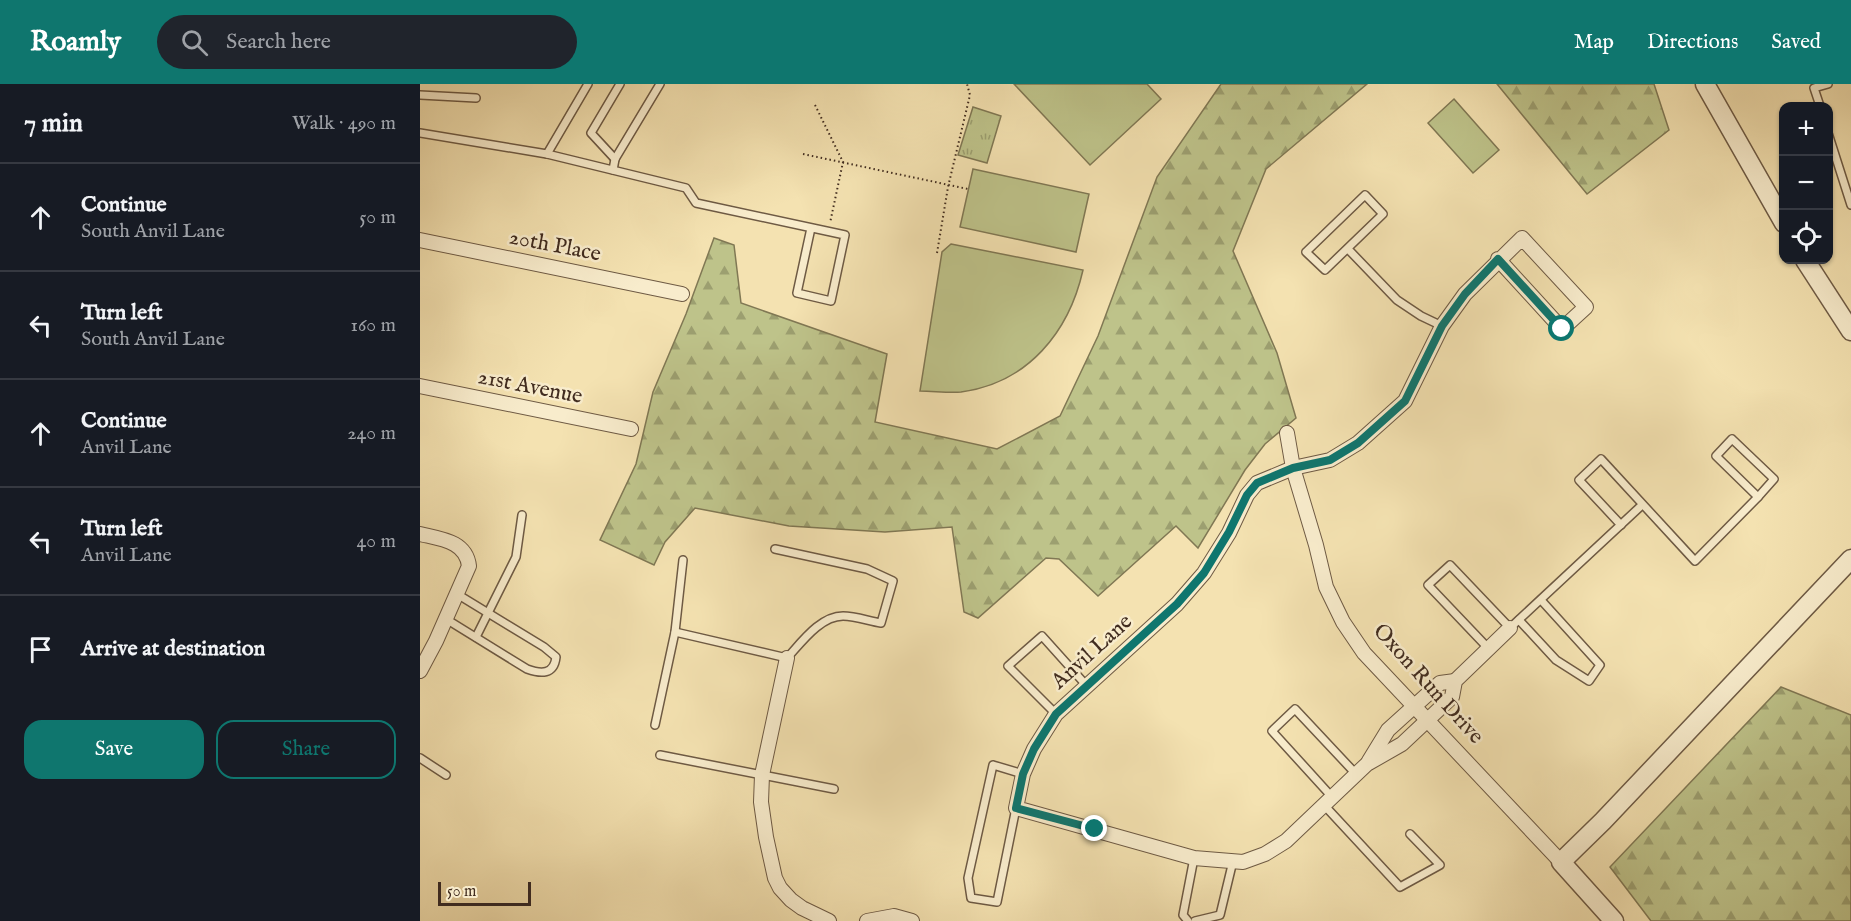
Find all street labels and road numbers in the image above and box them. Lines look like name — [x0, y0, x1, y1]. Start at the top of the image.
street label: 20th Place — [507, 223, 603, 269]
street label: 21st Avenue — [475, 363, 585, 411]
street label: Anvil Lane — [1045, 608, 1138, 696]
street label: Oxon Run Drive — [1366, 618, 1490, 750]

